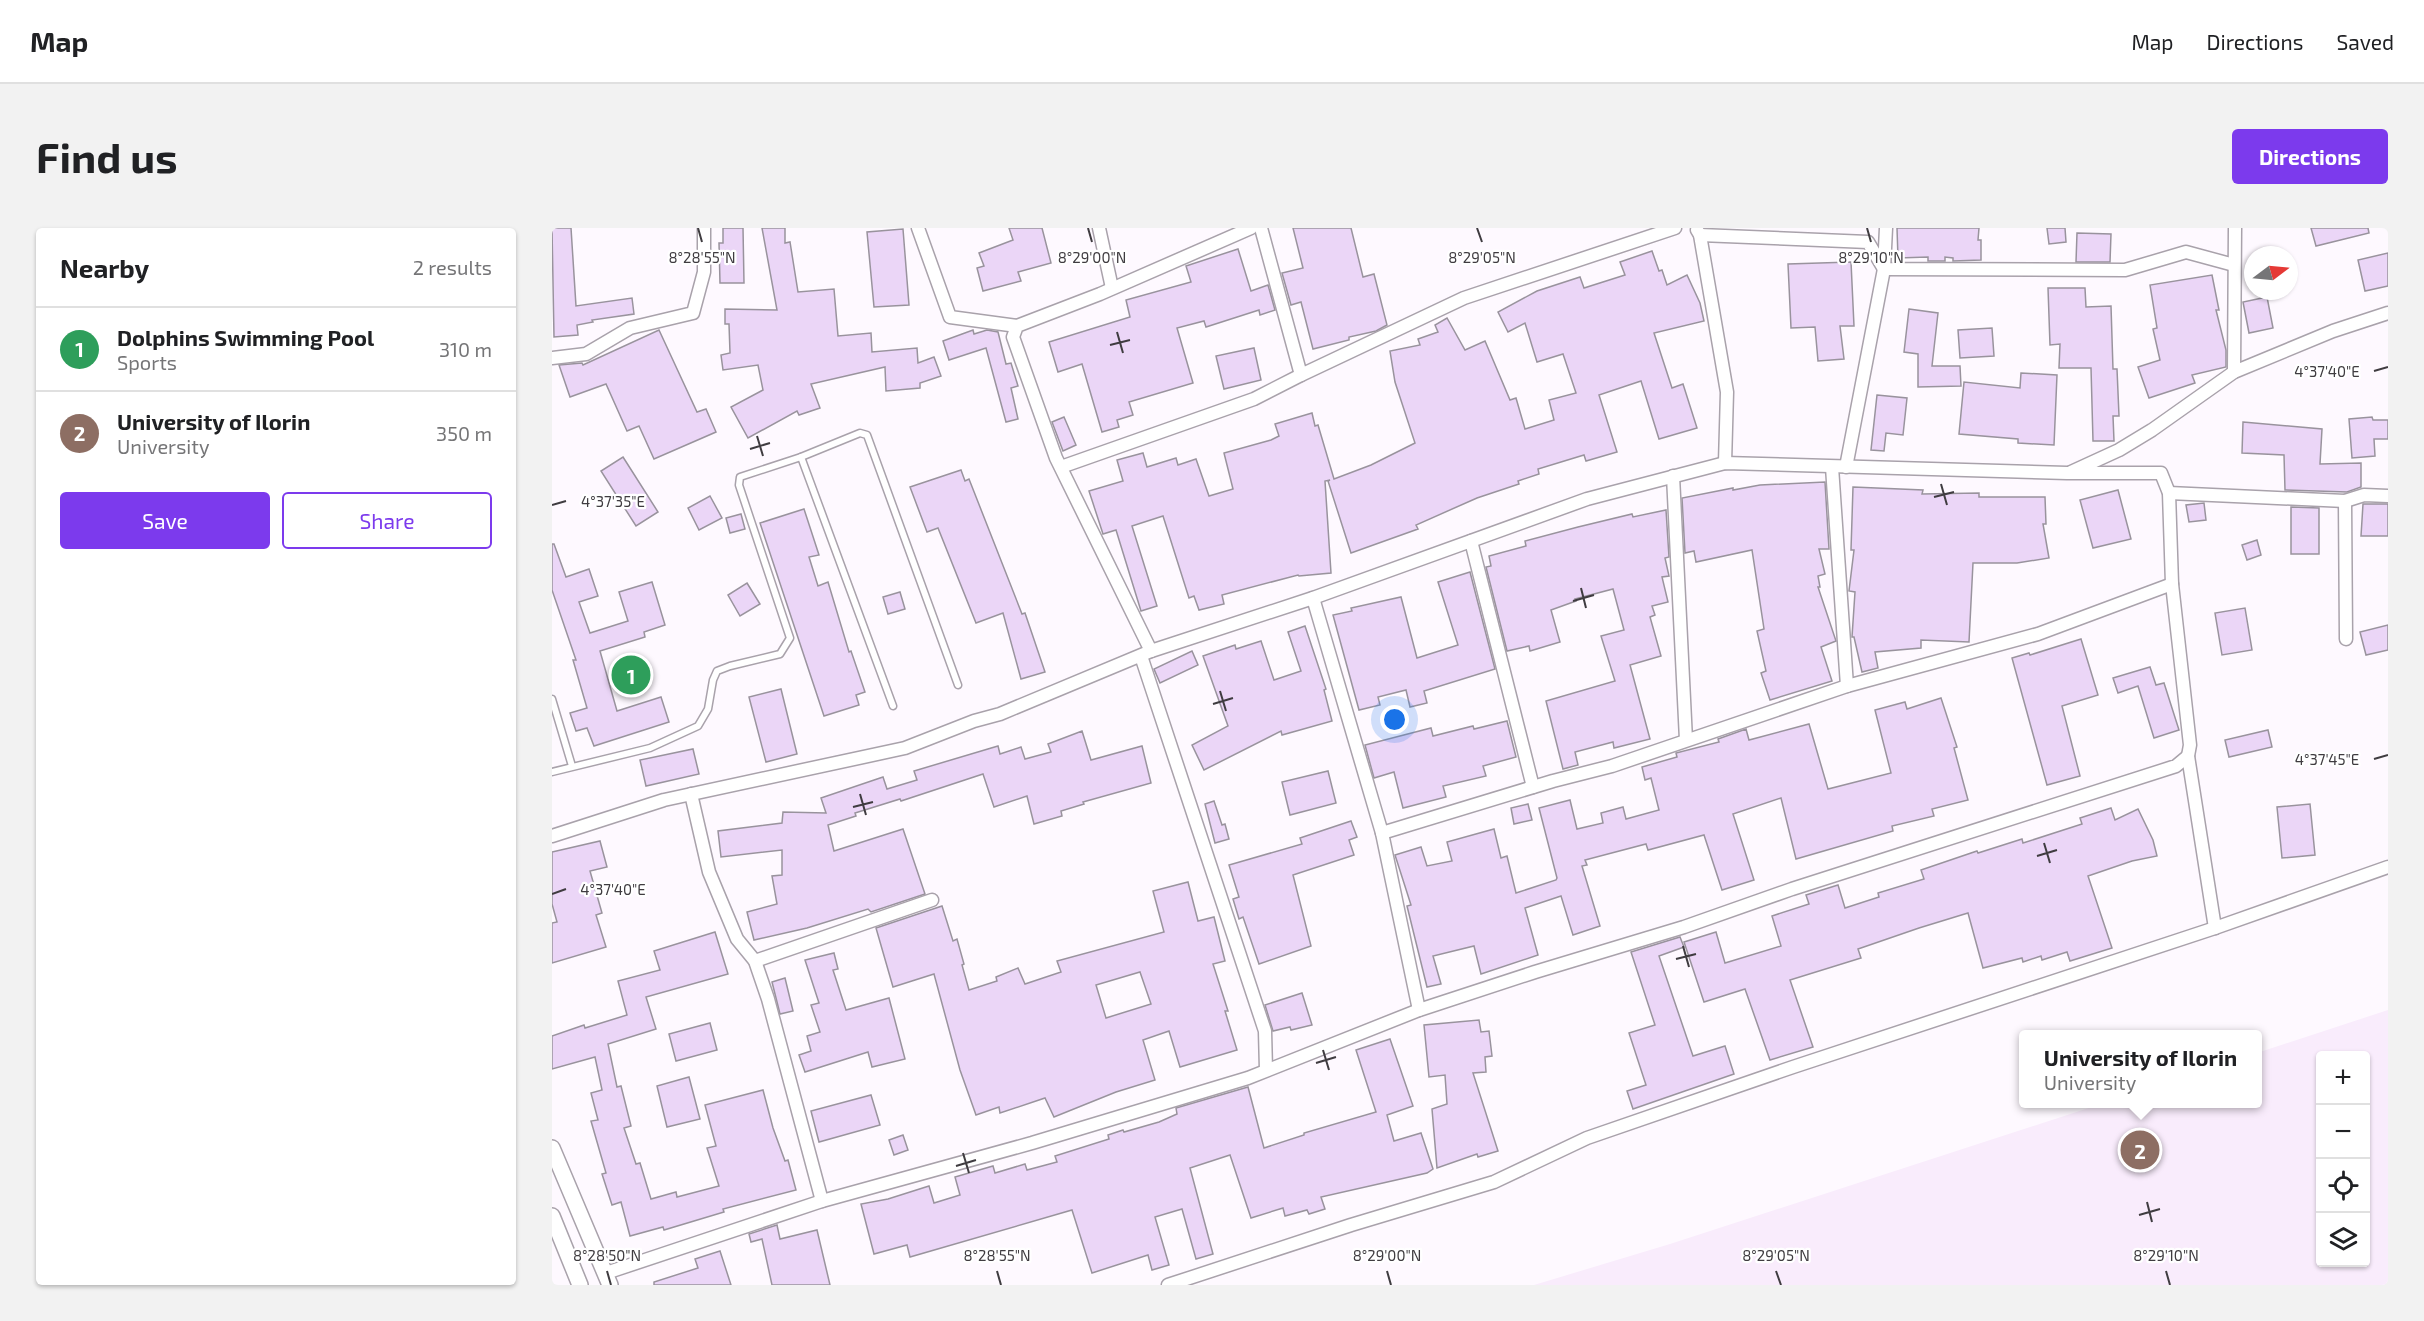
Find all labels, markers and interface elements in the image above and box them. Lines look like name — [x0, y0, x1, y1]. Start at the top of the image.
text: Map — [30, 24, 88, 58]
text: Map — [2131, 29, 2174, 54]
text: Directions — [2207, 29, 2303, 54]
text: Saved — [2336, 29, 2394, 54]
button: Directions — [2232, 129, 2388, 184]
text: Find us — [36, 131, 178, 181]
north arrow — [2244, 246, 2298, 300]
text: 8°28'55"N — [668, 248, 736, 266]
text: 8°29'00"N — [1058, 248, 1126, 266]
text: 8°29'05"N — [1448, 248, 1516, 266]
text: 8°29'10"N — [1838, 248, 1904, 266]
text: Nearby — [60, 252, 149, 283]
text: 2 results — [413, 255, 492, 279]
text: Dolphins Swimming Pool — [117, 324, 374, 350]
text: 1 — [75, 337, 84, 361]
text: 310 m — [439, 337, 492, 361]
text: Sports — [117, 350, 177, 374]
text: 4°37'40"E — [2294, 362, 2360, 380]
text: University of Ilorin — [117, 408, 310, 434]
text: 2 — [74, 421, 85, 445]
text: 350 m — [436, 421, 492, 445]
text: University — [117, 434, 209, 458]
button: Save — [60, 492, 270, 549]
button: Share — [282, 492, 492, 549]
text: 4°37'35"E — [581, 492, 645, 510]
pin: 1 — [612, 652, 650, 698]
your location — [1380, 705, 1409, 734]
text: 4°37'45"E — [2295, 750, 2359, 768]
text: 4°37'40"E — [580, 880, 646, 898]
popup — [2019, 1030, 2262, 1108]
text: University of Ilorin — [2044, 1044, 2237, 1070]
map controls — [2316, 1051, 2370, 1267]
button: + — [2316, 1051, 2370, 1105]
text: University — [2044, 1070, 2136, 1094]
button: − — [2316, 1105, 2370, 1159]
pin: 2 — [2120, 1128, 2160, 1172]
button: locate — [2316, 1159, 2370, 1213]
button: layers — [2316, 1213, 2370, 1267]
text: 8°28'50"N — [573, 1246, 641, 1264]
text: 8°28'55"N — [963, 1246, 1031, 1264]
text: 8°29'00"N — [1353, 1246, 1421, 1264]
text: 8°29'05"N — [1742, 1246, 1810, 1264]
text: 8°29'10"N — [2133, 1246, 2199, 1264]

